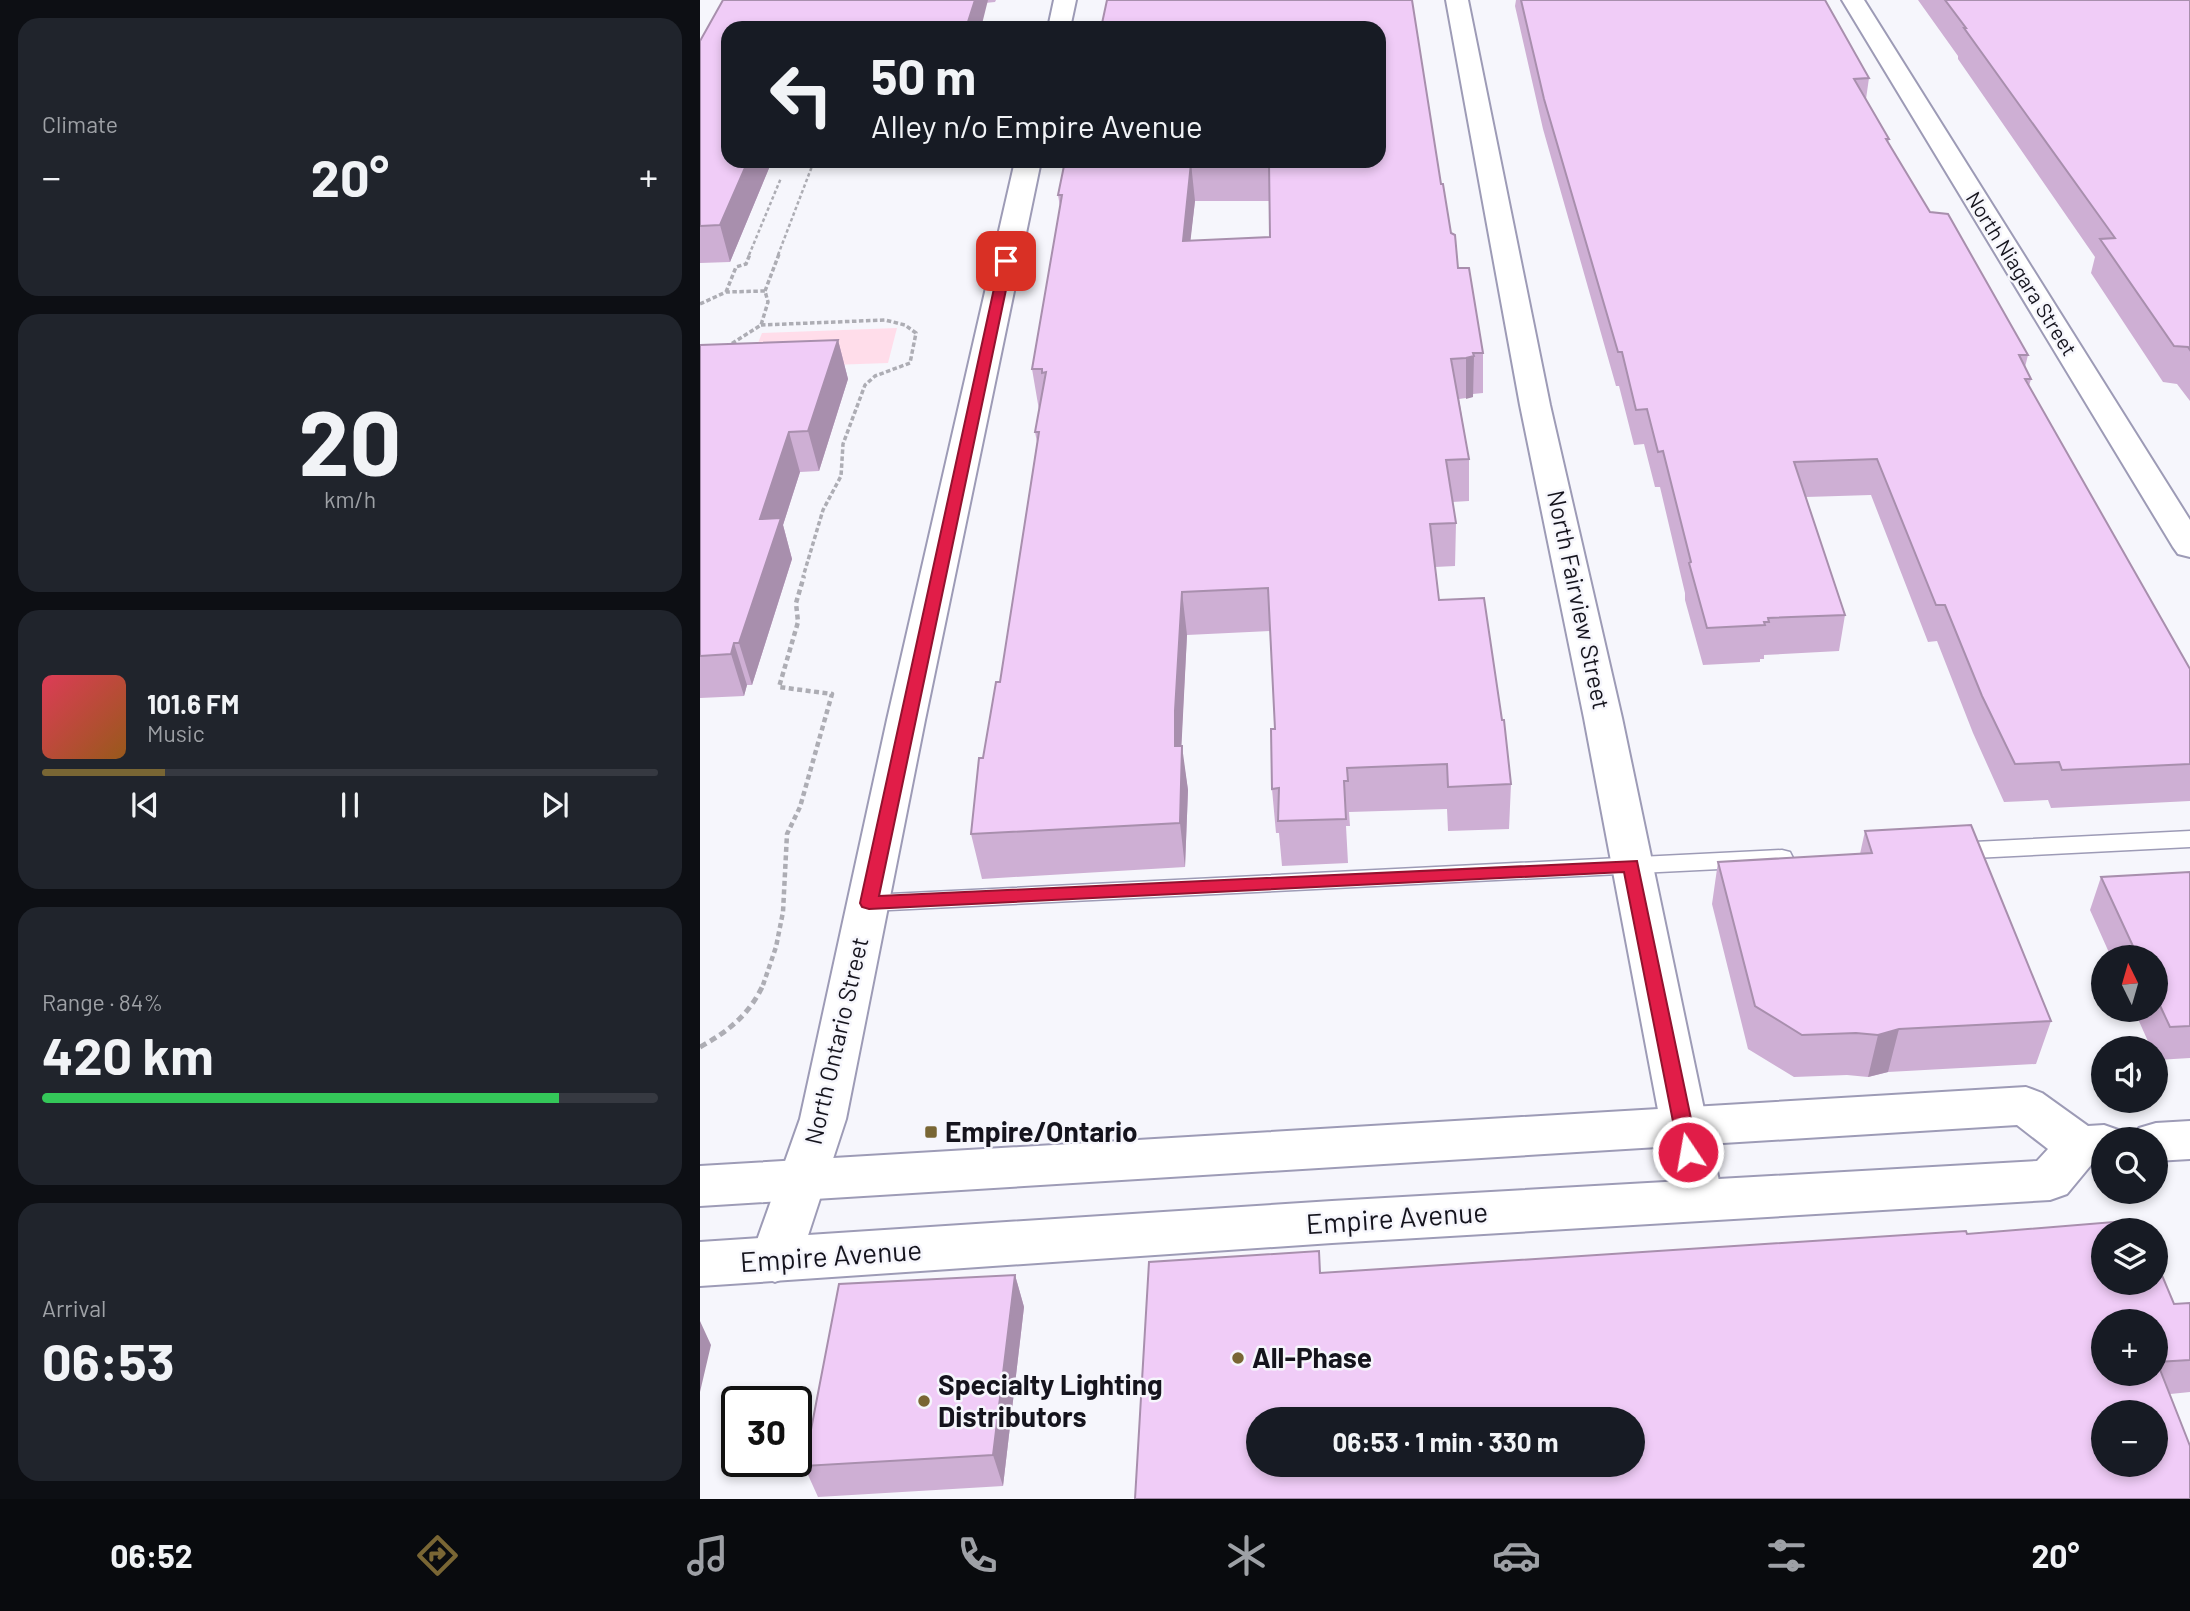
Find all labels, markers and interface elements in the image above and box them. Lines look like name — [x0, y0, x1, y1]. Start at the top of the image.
text: 50 m — [871, 46, 976, 105]
icon: left — [756, 49, 847, 140]
text: Alley n/o Empire Avenue — [871, 106, 1203, 144]
text: Climate — [42, 110, 118, 138]
text: 20° — [311, 145, 389, 207]
text: − — [42, 153, 61, 199]
text: + — [639, 153, 658, 199]
street label: North Niagara Street — [1962, 187, 2083, 360]
pin — [976, 231, 1036, 291]
icon: arrive — [987, 242, 1025, 280]
text: 20 — [299, 385, 401, 494]
text: km/h — [324, 485, 376, 513]
street label: North Fairview Street — [1542, 488, 1617, 712]
text: 101.6 FM — [147, 688, 239, 719]
text: Music — [147, 719, 205, 747]
icon: previous — [126, 786, 164, 824]
icon: pause — [331, 786, 369, 824]
icon: next — [536, 786, 574, 824]
street label: North Ontario Street — [798, 934, 874, 1147]
north arrow — [2091, 945, 2168, 1022]
map controls — [2091, 945, 2168, 1477]
text: Range · 84% — [42, 988, 163, 1016]
text: 420 km — [42, 1023, 214, 1085]
button: sound — [2091, 1036, 2168, 1113]
place label: Empire/Ontario — [945, 1114, 1138, 1148]
position arrow — [1651, 1115, 1725, 1189]
marker: Empire/Ontario — [923, 1124, 939, 1140]
button: search — [2091, 1127, 2168, 1204]
street label: Empire Avenue — [1305, 1194, 1489, 1240]
button: layers — [2091, 1218, 2168, 1295]
street label: Empire Avenue — [739, 1232, 923, 1278]
text: Arrival — [42, 1294, 106, 1322]
button: + — [2091, 1309, 2168, 1386]
text: 06:53 — [42, 1329, 175, 1391]
place label: All-Phase — [1252, 1340, 1372, 1374]
marker: All-Phase — [1230, 1350, 1246, 1366]
place label: Specialty Lighting Distributors — [938, 1367, 1163, 1433]
speed limit sign: 30 — [721, 1386, 812, 1477]
marker: Specialty Lighting Distributors — [916, 1393, 932, 1409]
button: − — [2091, 1400, 2168, 1477]
text: 06:53 · 1 min · 330 m — [1332, 1426, 1559, 1457]
icon: directions — [413, 1531, 462, 1580]
icon: music — [683, 1531, 732, 1580]
icon: phone — [953, 1531, 1002, 1580]
icon: climate — [1222, 1531, 1271, 1580]
icon: car — [1492, 1531, 1541, 1580]
icon: filters — [1762, 1531, 1811, 1580]
text: 06:52 — [110, 1536, 193, 1574]
text: 20° — [2031, 1536, 2080, 1574]

